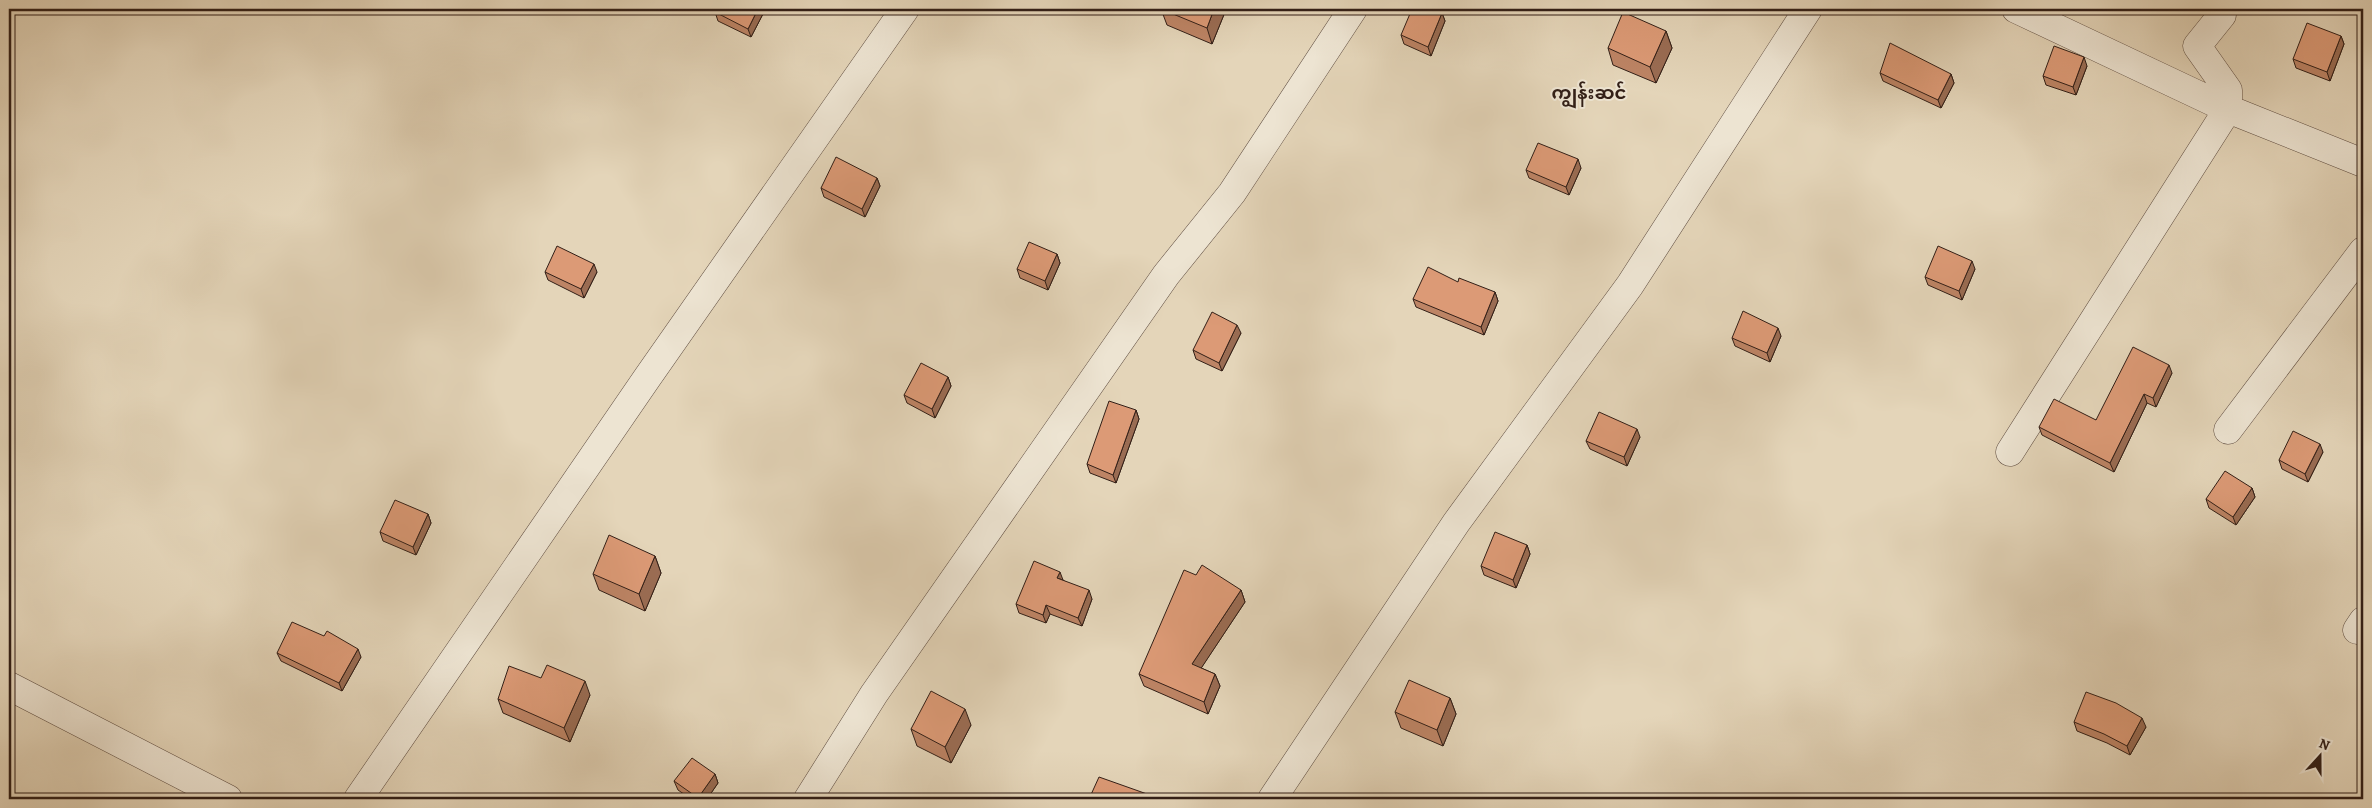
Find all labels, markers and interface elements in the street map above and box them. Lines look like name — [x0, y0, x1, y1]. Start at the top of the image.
district label: ကျွန်းဆင် — [1552, 81, 1627, 109]
north arrow — [2294, 730, 2344, 780]
text: N — [2316, 734, 2333, 755]

